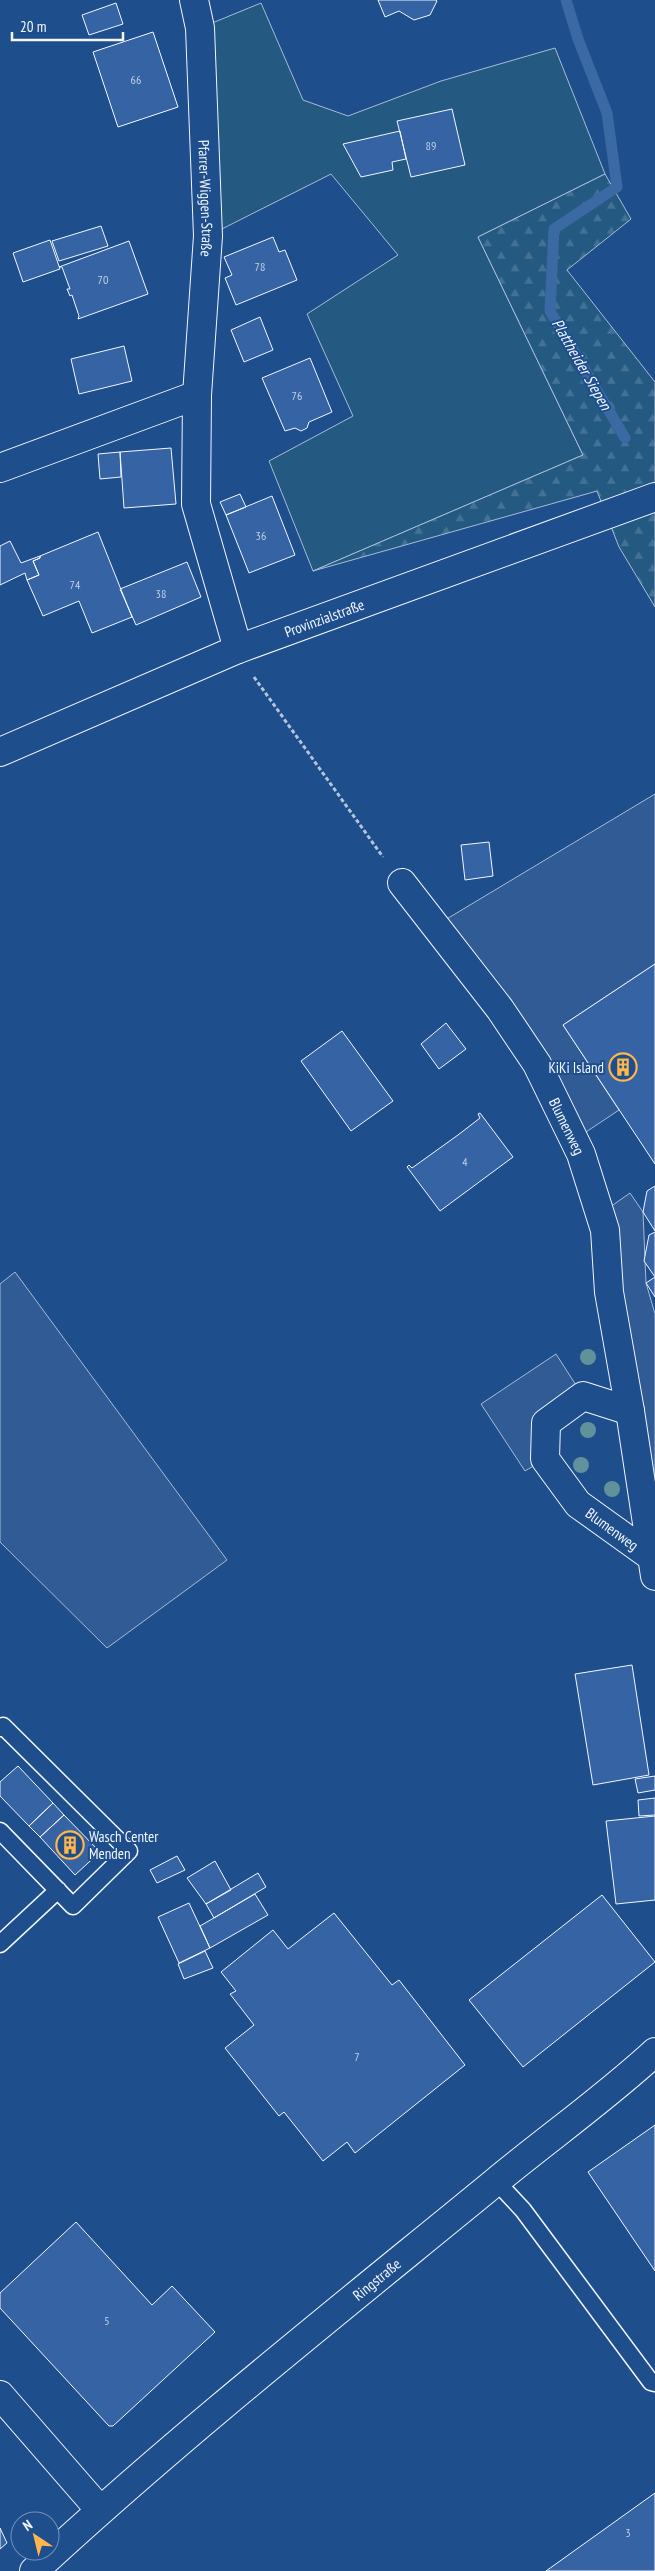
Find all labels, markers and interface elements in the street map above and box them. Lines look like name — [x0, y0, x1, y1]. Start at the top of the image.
scale bar — [12, 10, 124, 42]
text: 20 m — [20, 17, 46, 36]
house number: 66 — [131, 72, 141, 87]
house number: 89 — [426, 138, 436, 153]
street label: Pfarrer-Wiggen-Straße — [195, 139, 218, 257]
house number: 78 — [255, 259, 265, 274]
house number: 70 — [98, 272, 108, 287]
water label: Plattheider Siepen — [548, 315, 617, 414]
house number: 76 — [292, 388, 302, 403]
house number: 36 — [256, 528, 266, 543]
house number: 74 — [70, 577, 81, 592]
house number: 38 — [156, 586, 166, 601]
street label: Provinzialstraße — [282, 594, 367, 641]
building icon: KiKi Island — [608, 1052, 638, 1082]
place label: KiKi Island — [548, 1058, 604, 1077]
street label: Blumenweg — [545, 1095, 589, 1158]
house number: 4 — [462, 1154, 468, 1169]
street label: Blumenweg — [582, 1503, 642, 1555]
place label: Wasch Center Menden — [89, 1827, 159, 1863]
building icon: Wasch Center Menden — [55, 1830, 85, 1860]
house number: 7 — [354, 2049, 360, 2064]
street label: Ringstraße — [348, 2254, 404, 2304]
house number: 5 — [104, 2313, 110, 2328]
north arrow — [10, 2511, 60, 2561]
text: N — [19, 2516, 36, 2535]
house number: 3 — [625, 2525, 631, 2540]

